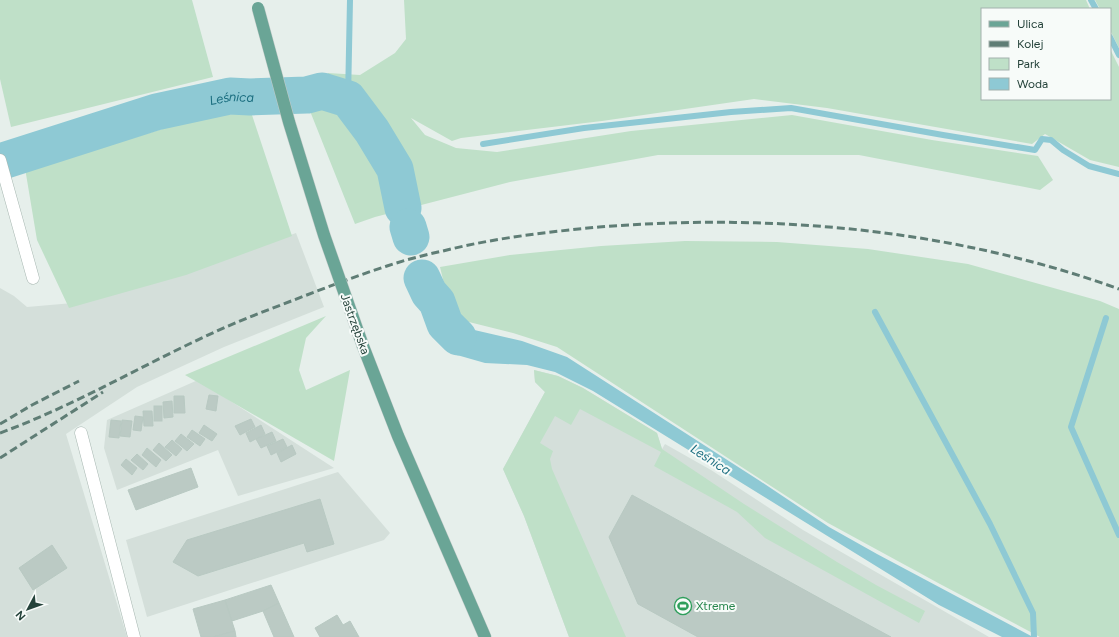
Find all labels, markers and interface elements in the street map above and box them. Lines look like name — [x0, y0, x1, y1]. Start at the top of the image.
legend — [981, 8, 1111, 100]
text: Ulica — [1017, 17, 1044, 31]
text: Kolej — [1017, 37, 1044, 51]
text: Park — [1017, 57, 1040, 71]
text: Woda — [1017, 77, 1048, 91]
water label: Leśnica — [208, 89, 255, 108]
street label: Jastrzębska — [338, 292, 372, 356]
water label: Leśnica — [688, 441, 734, 478]
north arrow — [8, 589, 48, 629]
sports icon: Xtreme — [673, 596, 693, 616]
place label: Xtreme — [696, 599, 736, 613]
text: N — [13, 608, 29, 623]

